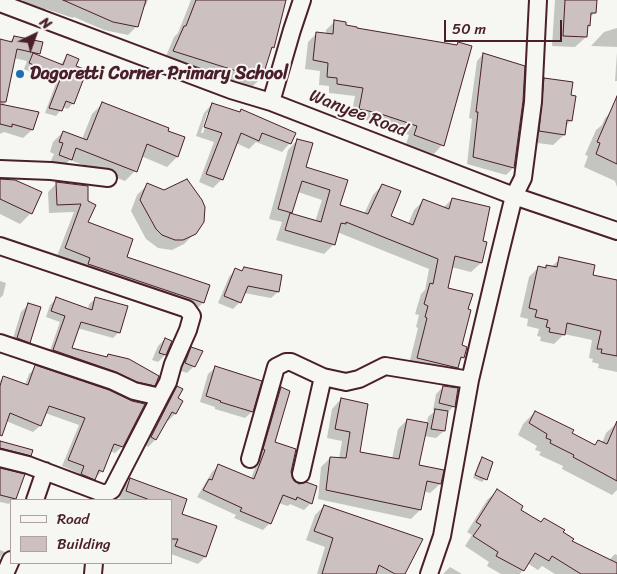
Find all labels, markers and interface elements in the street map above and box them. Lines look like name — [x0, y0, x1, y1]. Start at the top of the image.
north arrow — [10, 10, 60, 60]
scale bar — [447, 10, 564, 42]
text: N — [33, 11, 57, 36]
text: 50 m — [452, 16, 486, 42]
place label: Dagoretti Corner Primary School — [30, 63, 288, 85]
marker: Dagoretti Corner Primary School — [14, 68, 26, 80]
street label: Wanyee Road — [306, 85, 410, 143]
legend — [10, 499, 172, 564]
text: Road — [57, 506, 89, 532]
text: Building — [57, 531, 111, 557]

